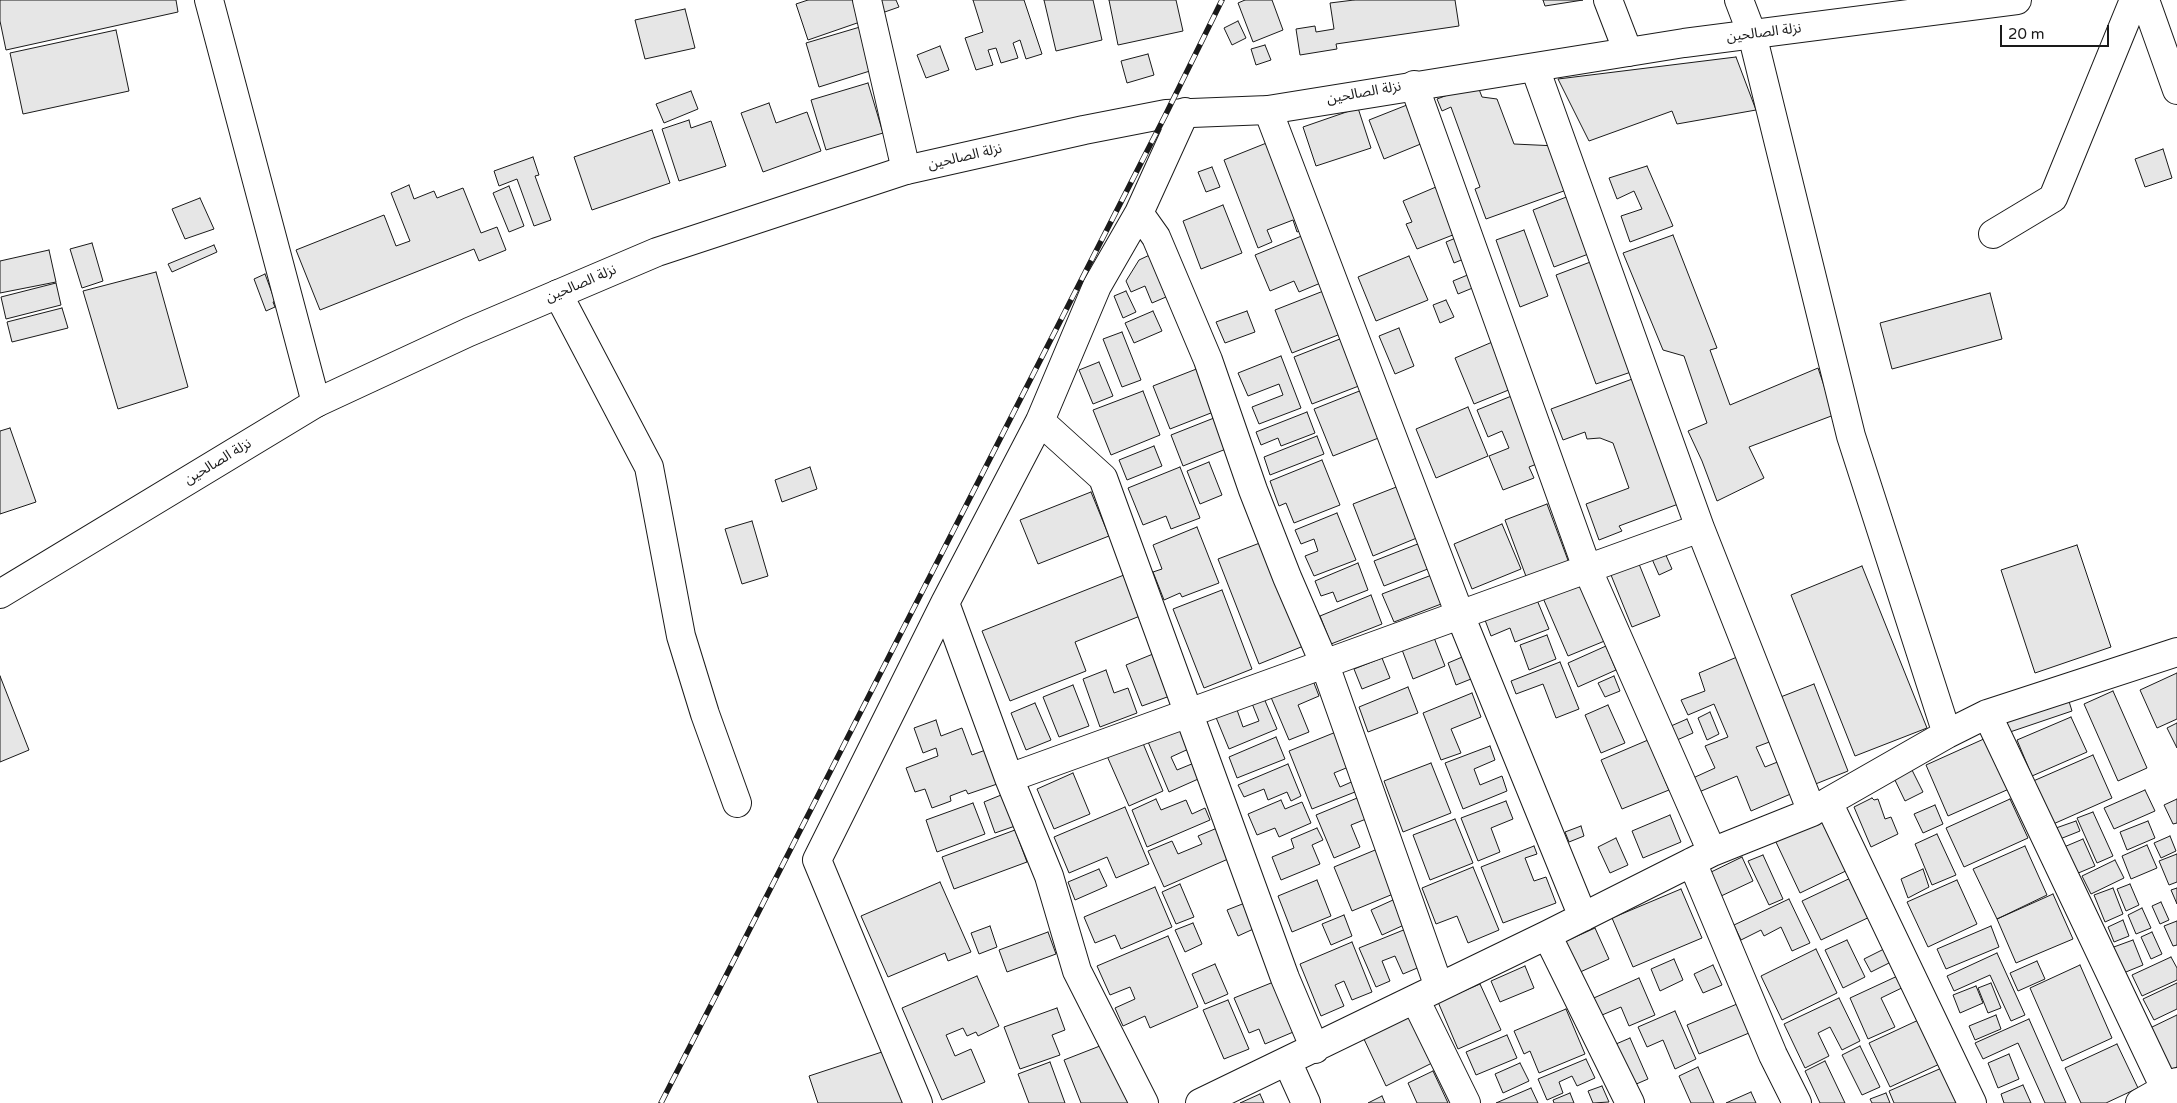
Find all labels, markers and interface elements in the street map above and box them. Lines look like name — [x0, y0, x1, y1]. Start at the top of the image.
scale bar — [2002, 15, 2111, 47]
street label: نزلة الصالحين — [1726, 20, 1802, 46]
text: 20 m — [2008, 25, 2045, 43]
street label: نزلة الصالحين — [1325, 78, 1403, 108]
street label: نزلة الصالحين — [926, 140, 1004, 174]
street label: نزلة الصالحين — [543, 262, 619, 306]
street label: نزلة الصالحين — [181, 435, 255, 489]

